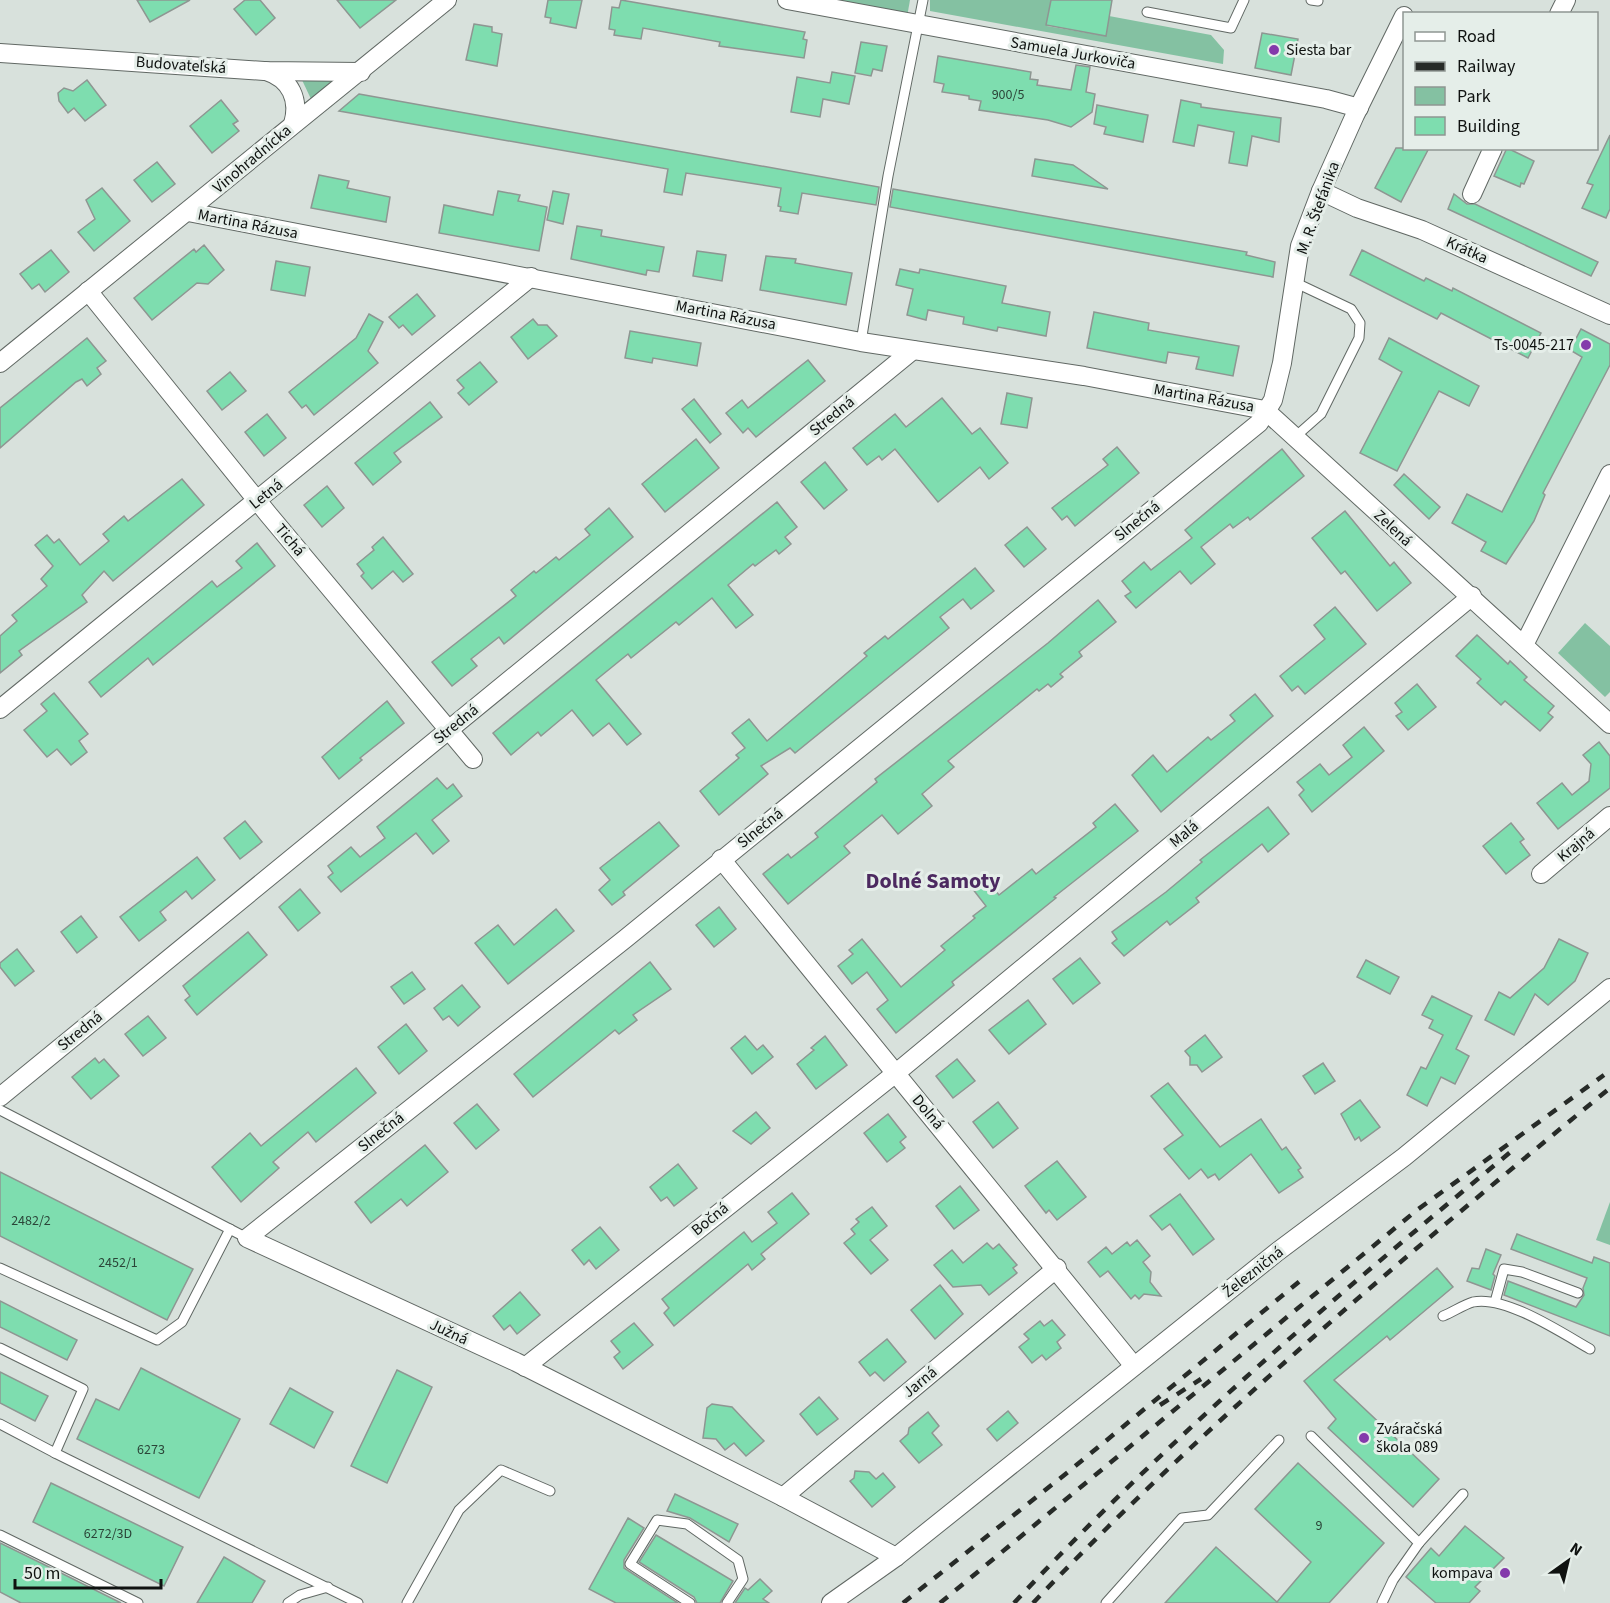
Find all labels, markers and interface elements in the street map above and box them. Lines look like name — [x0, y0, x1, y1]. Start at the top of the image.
legend — [1403, 12, 1598, 150]
text: Road — [1457, 24, 1496, 49]
street label: Samuela Jurkoviča — [1009, 31, 1137, 75]
place label: Siesta bar — [1286, 39, 1352, 61]
marker: Siesta bar — [1267, 43, 1281, 57]
street label: Budovateľská — [135, 51, 227, 79]
text: Railway — [1457, 54, 1516, 79]
text: Park — [1457, 84, 1491, 109]
house number: 900/5 — [992, 85, 1024, 105]
text: Building — [1457, 114, 1520, 139]
street label: Vinohradnícka — [208, 120, 296, 198]
street label: M. R. Štefánika — [1291, 159, 1345, 257]
street label: Martina Rázusa — [196, 203, 300, 245]
street label: Krátka — [1443, 231, 1491, 269]
street label: Martina Rázusa — [674, 294, 778, 336]
place label: Ts-0045-217 — [1494, 334, 1574, 356]
marker: Ts-0045-217 — [1579, 338, 1593, 352]
street label: Martina Rázusa — [1152, 378, 1256, 418]
street label: Stredná — [805, 391, 859, 441]
street label: Letná — [244, 474, 288, 514]
street label: Slnečná — [1109, 496, 1165, 546]
street label: Zelená — [1369, 505, 1417, 551]
street label: Tichá — [270, 519, 310, 561]
street label: Stredná — [429, 699, 483, 749]
street label: Slnečná — [732, 803, 788, 853]
street label: Malá — [1165, 815, 1203, 853]
street label: Krajná — [1552, 823, 1600, 867]
district label: Dolné Samoty — [865, 865, 1001, 897]
street label: Stredná — [53, 1006, 107, 1056]
street label: Dolná — [907, 1090, 949, 1134]
street label: Slnečná — [353, 1107, 409, 1157]
street label: Bočná — [687, 1197, 733, 1241]
house number: 2482/2 — [11, 1211, 51, 1231]
street label: Železničná — [1218, 1241, 1288, 1303]
house number: 2452/1 — [98, 1253, 138, 1273]
street label: Južná — [426, 1314, 472, 1350]
street label: Jarná — [898, 1361, 942, 1403]
place label: Zváračská škola 089 — [1376, 1418, 1443, 1458]
marker: Zváračská škola 089 — [1357, 1431, 1371, 1445]
house number: 6273 — [137, 1440, 165, 1460]
house number: 9 — [1316, 1516, 1323, 1536]
house number: 6272/3D — [84, 1524, 132, 1544]
north arrow — [1538, 1531, 1598, 1591]
text: N — [1565, 1537, 1586, 1561]
scale bar — [15, 1552, 160, 1590]
text: 50 m — [24, 1561, 60, 1586]
place label: kompava — [1431, 1562, 1493, 1584]
marker: kompava — [1498, 1566, 1512, 1580]

